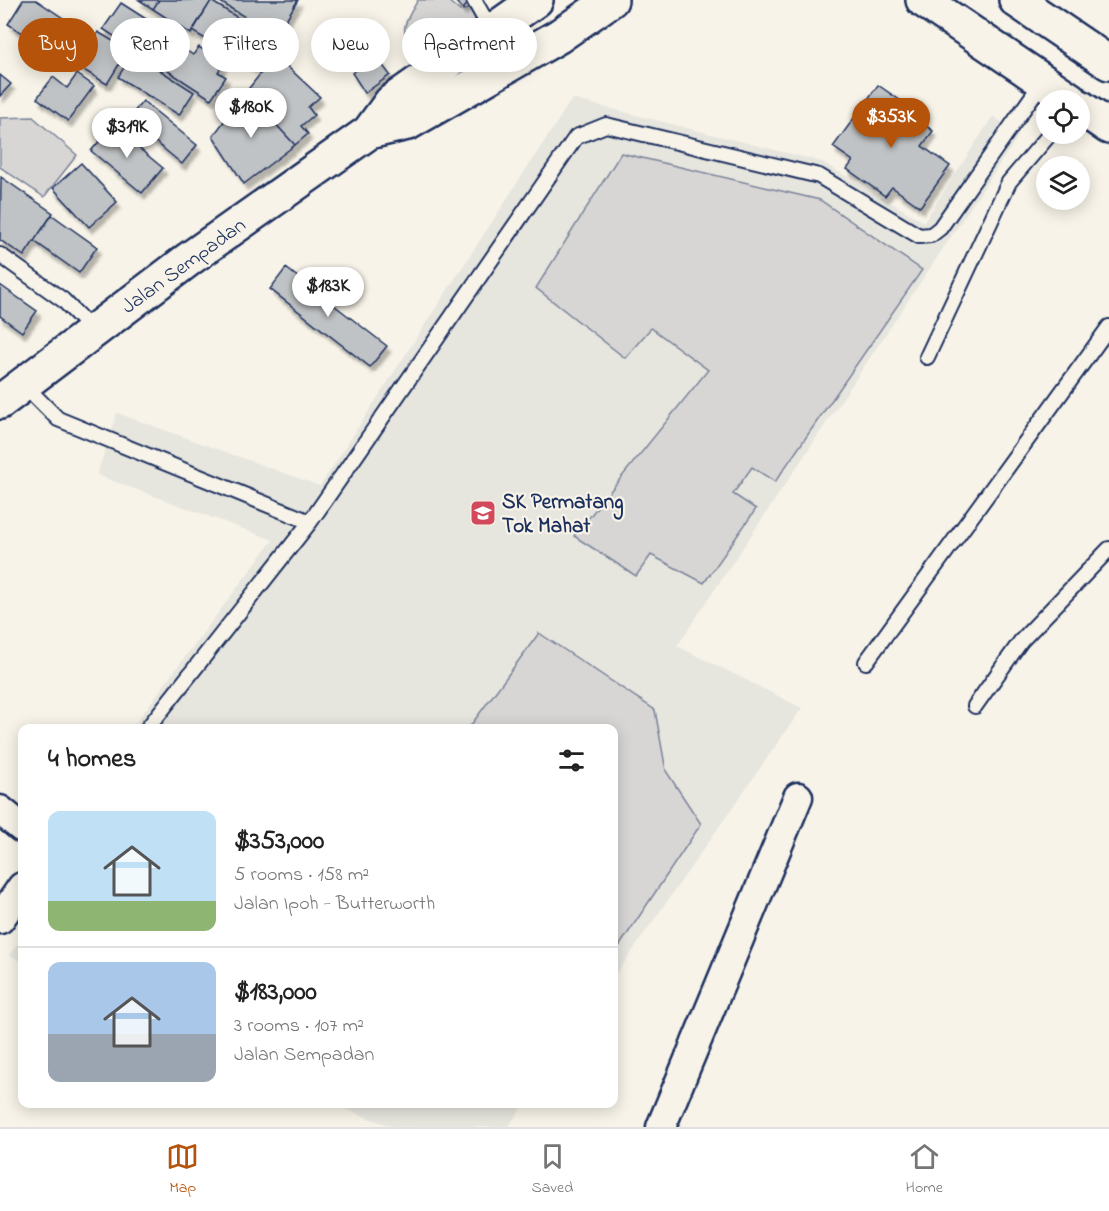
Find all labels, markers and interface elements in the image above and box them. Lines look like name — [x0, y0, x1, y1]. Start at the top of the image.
chip: Buy — [18, 18, 98, 72]
chip: Rent — [110, 18, 190, 72]
chip: Filters — [202, 18, 299, 72]
chip: New — [311, 18, 390, 72]
chip: Apartment — [402, 18, 537, 72]
pin: $180K — [209, 88, 293, 139]
map controls — [1036, 90, 1090, 210]
button: locate — [1036, 90, 1090, 144]
text: $180K — [229, 93, 273, 122]
pin: $353K — [849, 98, 933, 149]
text: $353K — [866, 103, 916, 132]
pin: $319K — [85, 108, 169, 159]
text: $319K — [106, 113, 148, 142]
button: layers — [1036, 156, 1090, 210]
street label: Jalan Sempadan — [116, 211, 253, 322]
pin: $183K — [286, 267, 370, 318]
text: $183K — [306, 272, 350, 301]
place label: SK Permatang Tok Mahat — [502, 488, 624, 542]
school or university icon: SK Permatang Tok Mahat — [468, 498, 498, 528]
text: 4 homes — [48, 741, 136, 779]
icon: filters — [555, 744, 588, 777]
text: $353,000 — [234, 823, 324, 861]
icon: home — [96, 835, 168, 907]
text: 5 rooms · 158 m² — [234, 861, 369, 890]
text: Jalan Ipoh - Butterworth — [234, 890, 435, 919]
text: $183,000 — [234, 974, 317, 1012]
icon: home — [96, 986, 168, 1058]
text: 3 rooms · 107 m² — [234, 1012, 364, 1041]
text: Jalan Sempadan — [234, 1041, 374, 1070]
tab: Map — [166, 1140, 199, 1200]
tab: Saved — [532, 1140, 573, 1200]
tab: Home — [906, 1140, 943, 1200]

